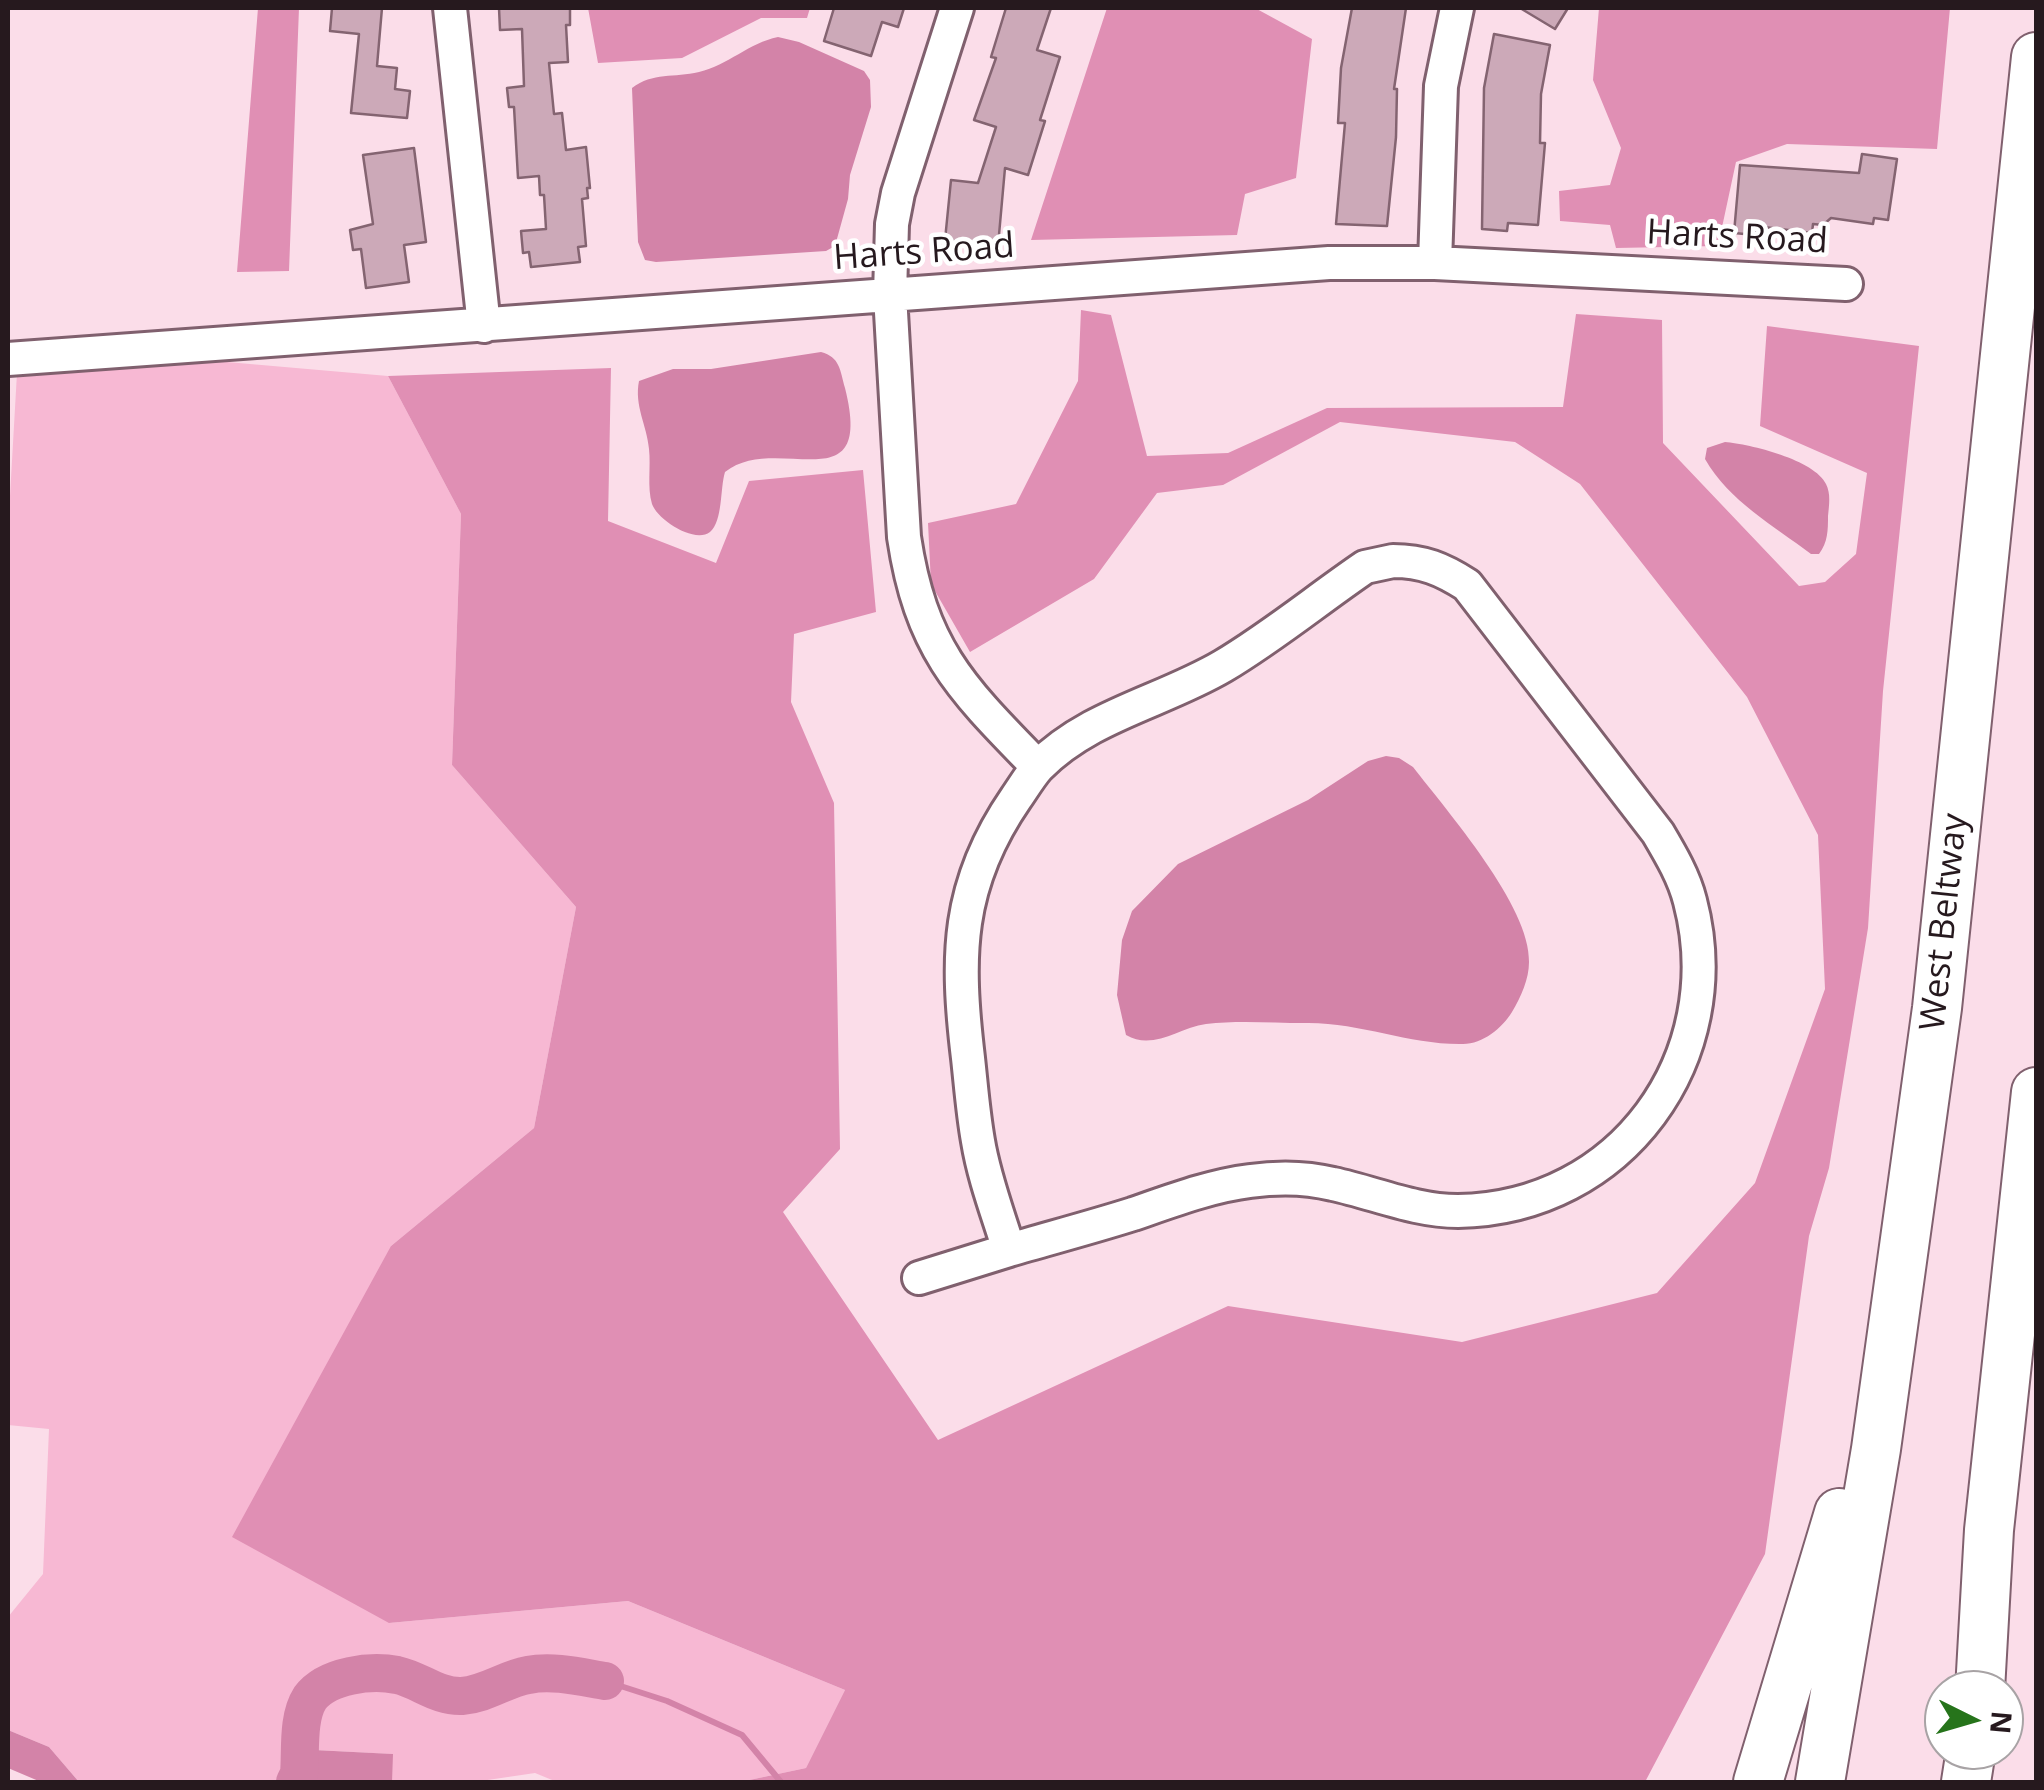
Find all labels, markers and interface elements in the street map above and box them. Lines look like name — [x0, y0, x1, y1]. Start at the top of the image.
street label: Harts Road — [1645, 212, 1829, 264]
street label: Harts Road — [832, 226, 1016, 280]
street label: West Beltway — [1913, 811, 1977, 1033]
north arrow — [1924, 1670, 2024, 1770]
text: N — [1982, 1709, 2022, 1735]

